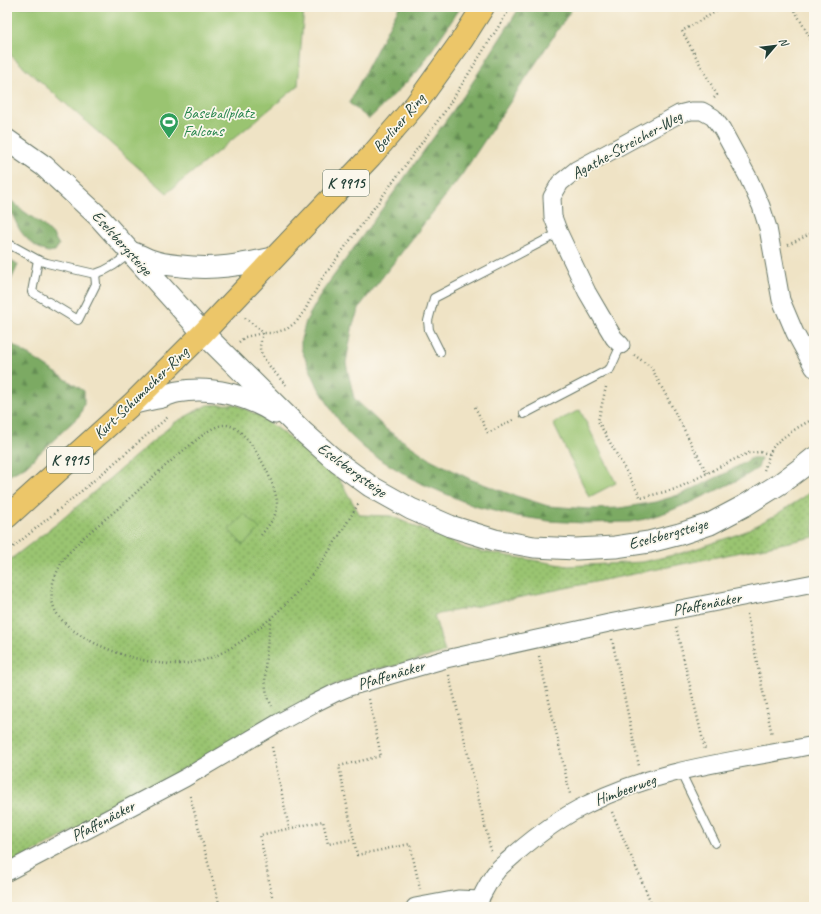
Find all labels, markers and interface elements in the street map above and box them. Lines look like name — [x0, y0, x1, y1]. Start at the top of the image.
north arrow — [755, 26, 795, 66]
text: N — [776, 35, 793, 50]
street label: Berliner Ring — [368, 88, 430, 157]
place label: Baseballplatz Falcons — [183, 103, 256, 141]
street label: Agathe-Streicher-Weg — [568, 106, 687, 184]
sports icon: Baseballplatz Falcons — [158, 111, 180, 139]
road number: K 9915 — [323, 170, 369, 196]
street label: Eselsbergsteige — [88, 206, 158, 281]
street label: Kurt-Schumacher-Ring — [89, 342, 194, 443]
street label: Eselsbergsteige — [313, 438, 392, 503]
road number: K 9915 — [47, 447, 93, 473]
street label: Eselsbergsteige — [626, 513, 711, 554]
street label: Pfaffenäcker — [671, 587, 744, 620]
street label: Pfaffenäcker — [355, 655, 428, 695]
street label: Himbeerweg — [592, 769, 659, 810]
street label: Pfaffenäcker — [68, 795, 139, 846]

